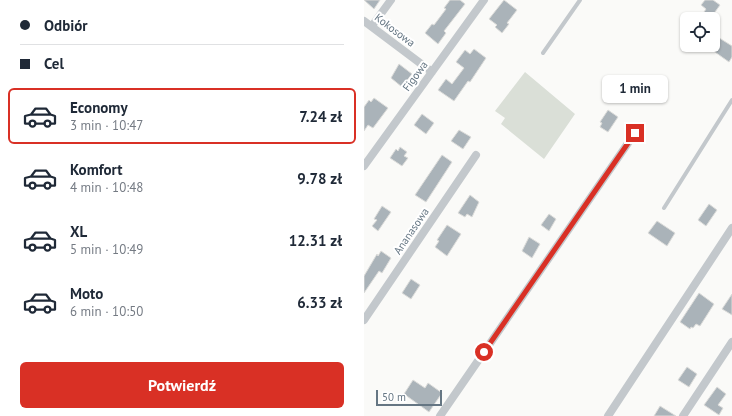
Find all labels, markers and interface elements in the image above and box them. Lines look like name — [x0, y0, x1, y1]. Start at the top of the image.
street label: Kokosowa — [372, 10, 418, 50]
map controls — [680, 12, 720, 52]
button: locate — [680, 12, 720, 52]
text: Odbiór — [44, 16, 88, 35]
text: Cel — [44, 54, 64, 73]
street label: Figowa — [399, 58, 431, 94]
callout: 1 min — [602, 75, 668, 103]
text: 1 min — [619, 80, 651, 97]
icon: car — [22, 98, 58, 134]
text: Economy — [70, 98, 128, 117]
text: 7.24 zł — [299, 107, 342, 126]
text: 3 min · 10:47 — [70, 117, 143, 134]
route end — [626, 124, 644, 142]
icon: car — [22, 160, 58, 196]
text: Komfort — [70, 160, 122, 179]
text: 9.78 zł — [297, 169, 342, 188]
text: 4 min · 10:48 — [70, 179, 143, 196]
street label: Ananasowa — [390, 205, 432, 257]
icon: car — [22, 222, 58, 258]
text: XL — [70, 222, 87, 241]
text: 12.31 zł — [289, 231, 342, 250]
text: 5 min · 10:49 — [70, 241, 143, 258]
icon: car — [22, 284, 58, 320]
text: Moto — [70, 284, 103, 303]
text: 6.33 zł — [297, 293, 342, 312]
text: 6 min · 10:50 — [70, 303, 143, 320]
route start — [475, 343, 493, 361]
button: Potwierdź — [20, 362, 344, 408]
scale bar — [376, 388, 442, 407]
text: 50 m — [382, 390, 406, 404]

